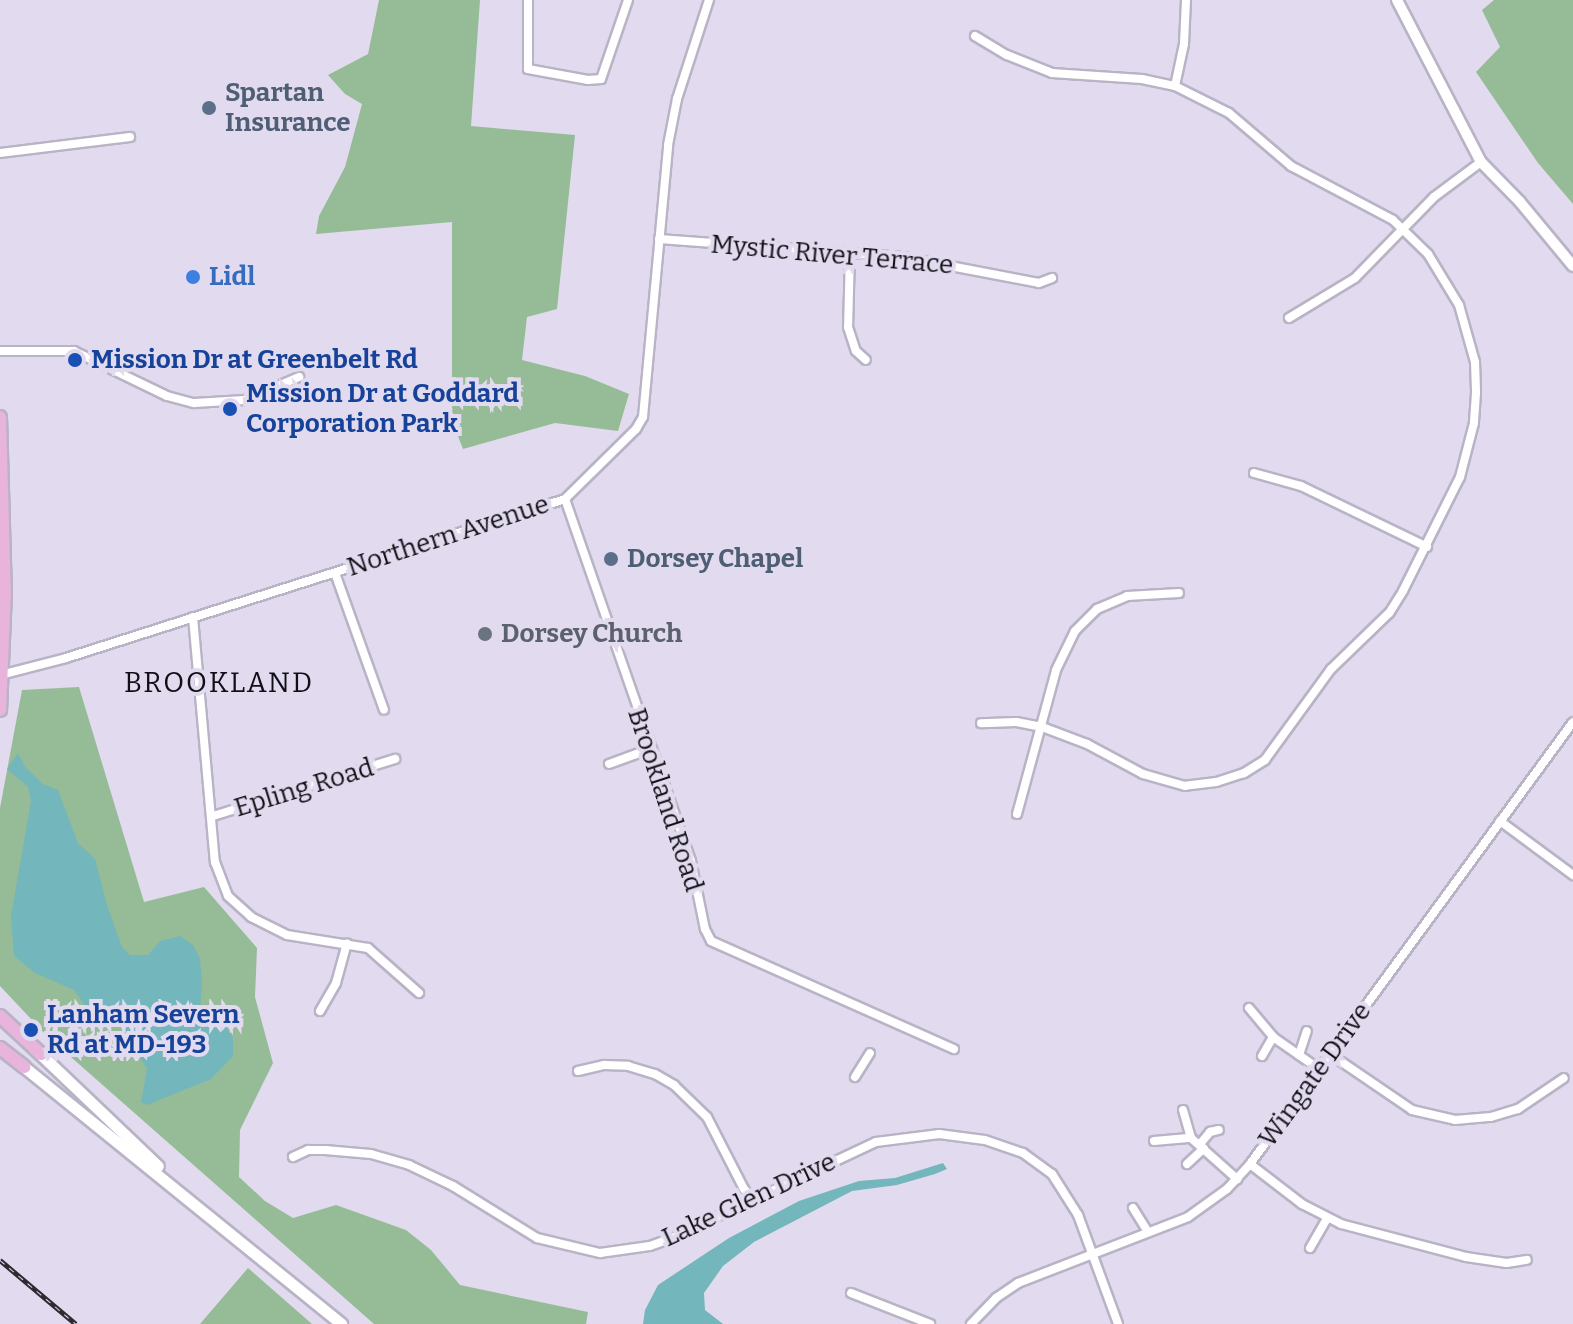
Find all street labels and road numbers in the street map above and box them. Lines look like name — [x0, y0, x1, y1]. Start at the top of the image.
street label: Mystic River Terrace — [710, 229, 954, 281]
street label: Northern Avenue — [343, 489, 553, 583]
street label: Brookland Road — [621, 704, 709, 896]
street label: Epling Road — [231, 752, 377, 824]
street label: Wingate Drive — [1252, 997, 1378, 1153]
street label: Lake Glen Drive — [657, 1146, 841, 1254]

